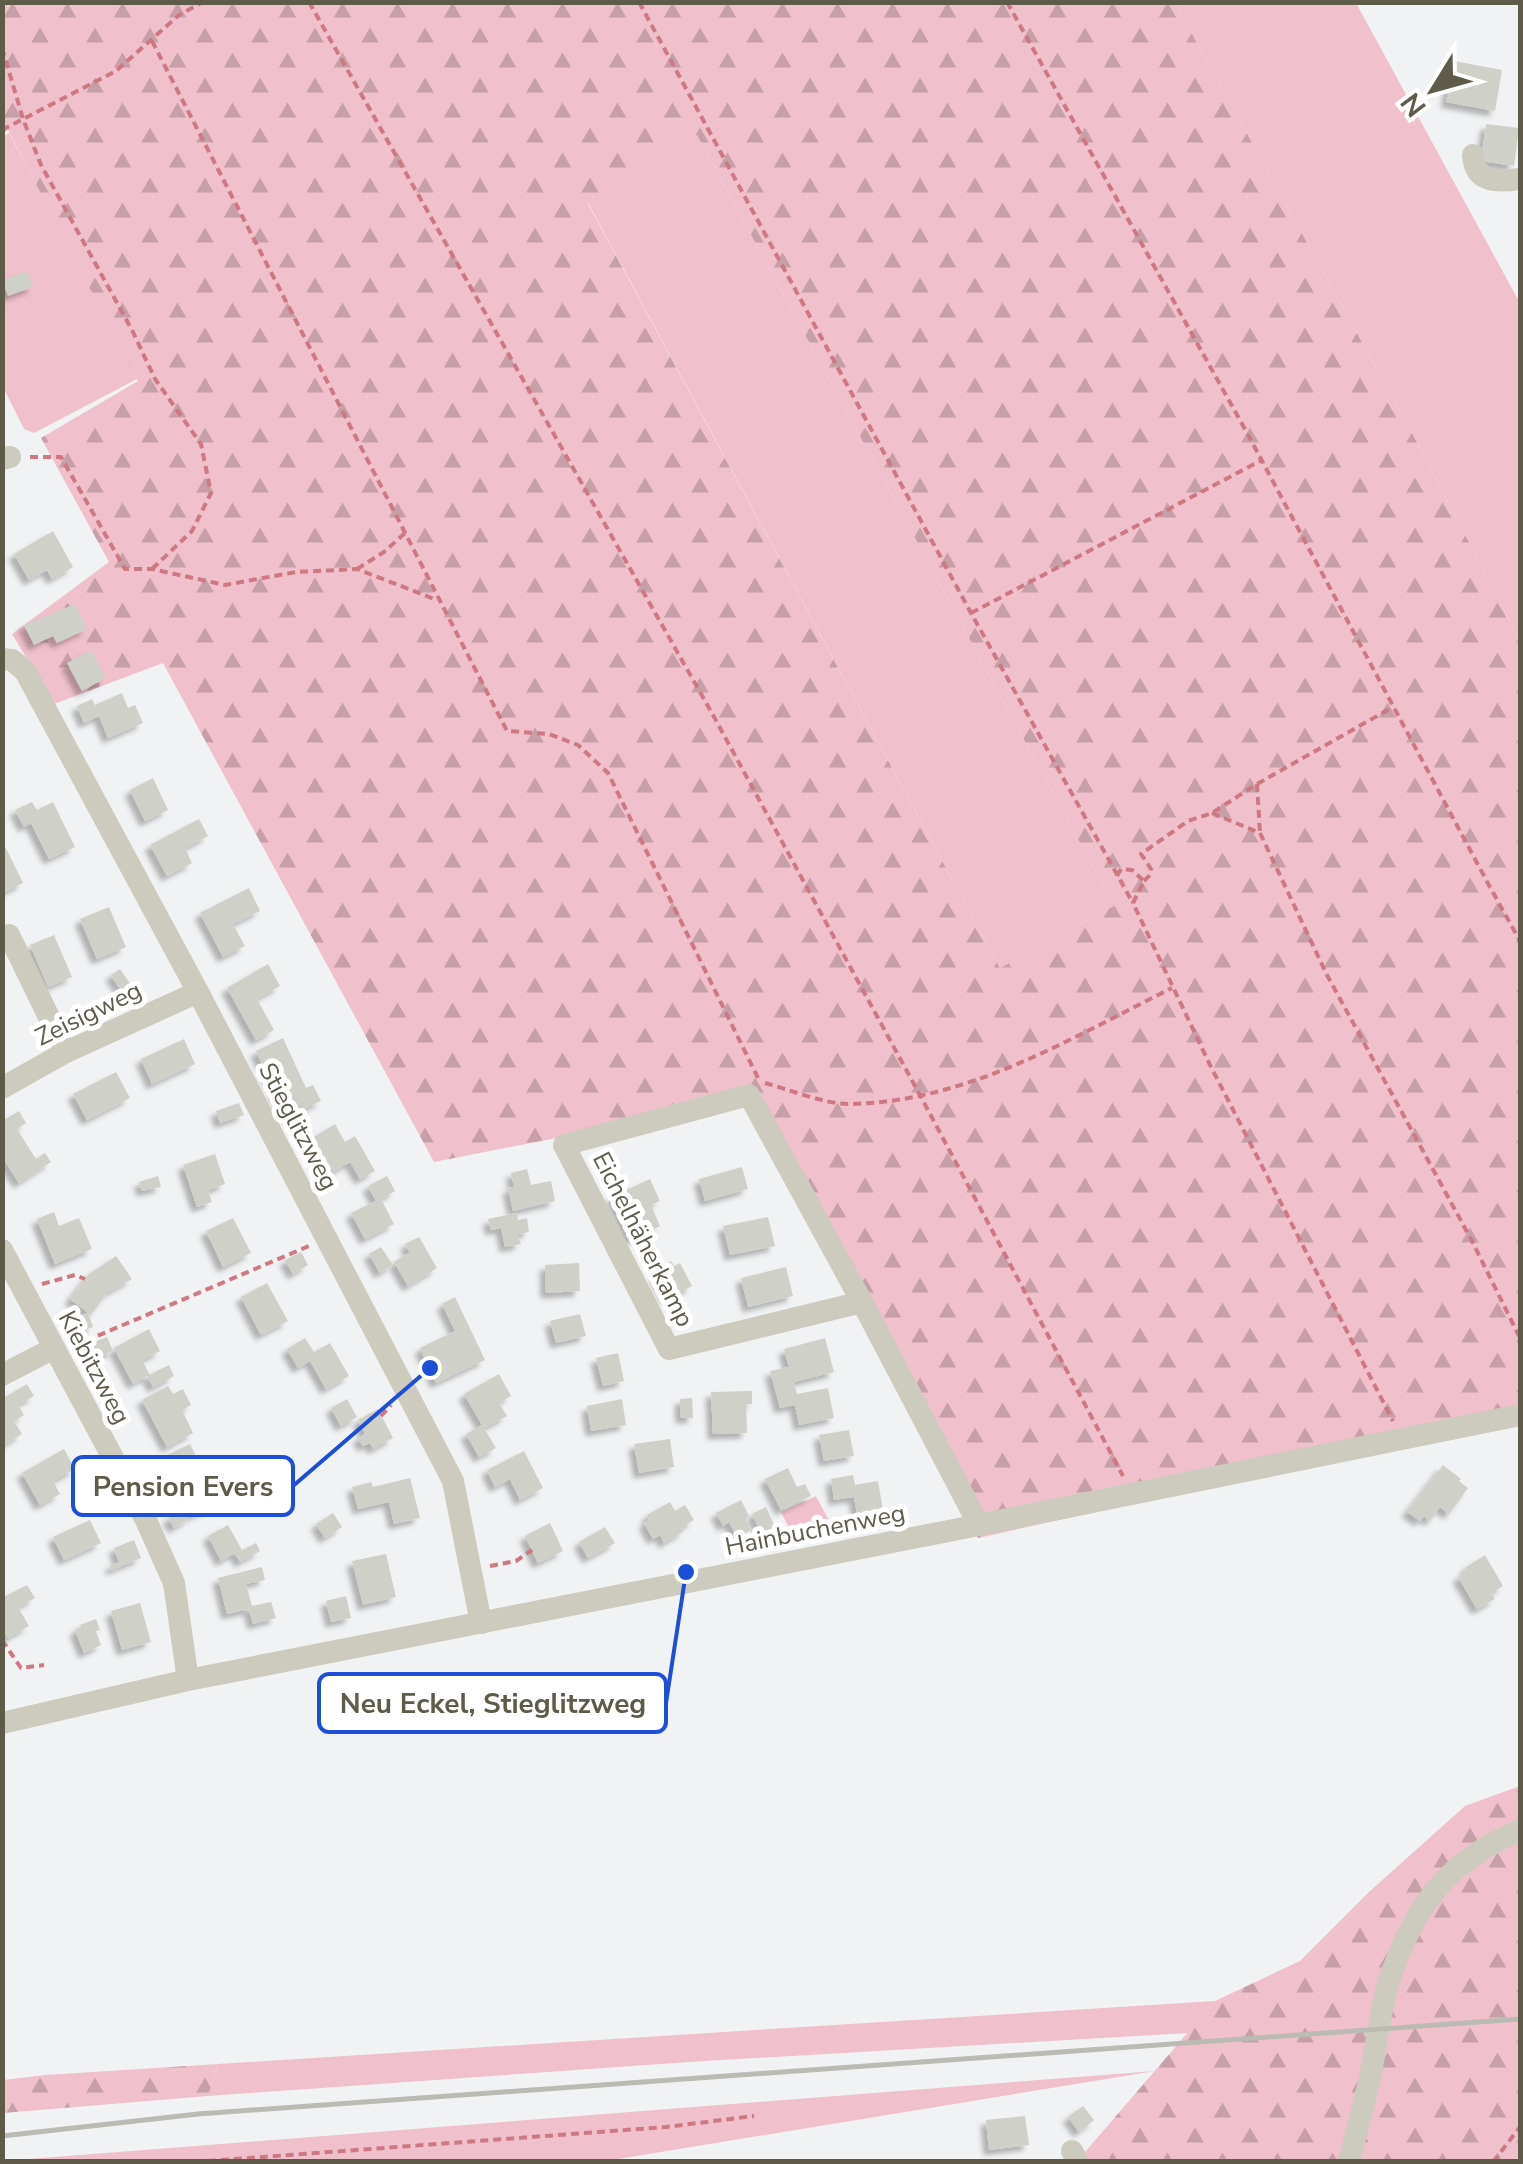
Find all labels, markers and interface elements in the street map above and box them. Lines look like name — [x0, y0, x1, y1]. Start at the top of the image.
north arrow — [1383, 40, 1483, 140]
text: N — [1392, 85, 1435, 124]
street label: Zeisigweg — [29, 973, 147, 1054]
street label: Stieglitzweg — [250, 1057, 346, 1196]
street label: Eichelhäherkamp — [584, 1146, 702, 1333]
street label: Kiebitzweg — [50, 1305, 138, 1430]
callout: Pension Evers — [73, 1457, 293, 1515]
text: Pension Evers — [93, 1468, 273, 1506]
street label: Hainbuchenweg — [722, 1496, 908, 1564]
callout: Neu Eckel, Stieglitzweg — [319, 1674, 666, 1732]
text: Neu Eckel, Stieglitzweg — [340, 1685, 646, 1723]

